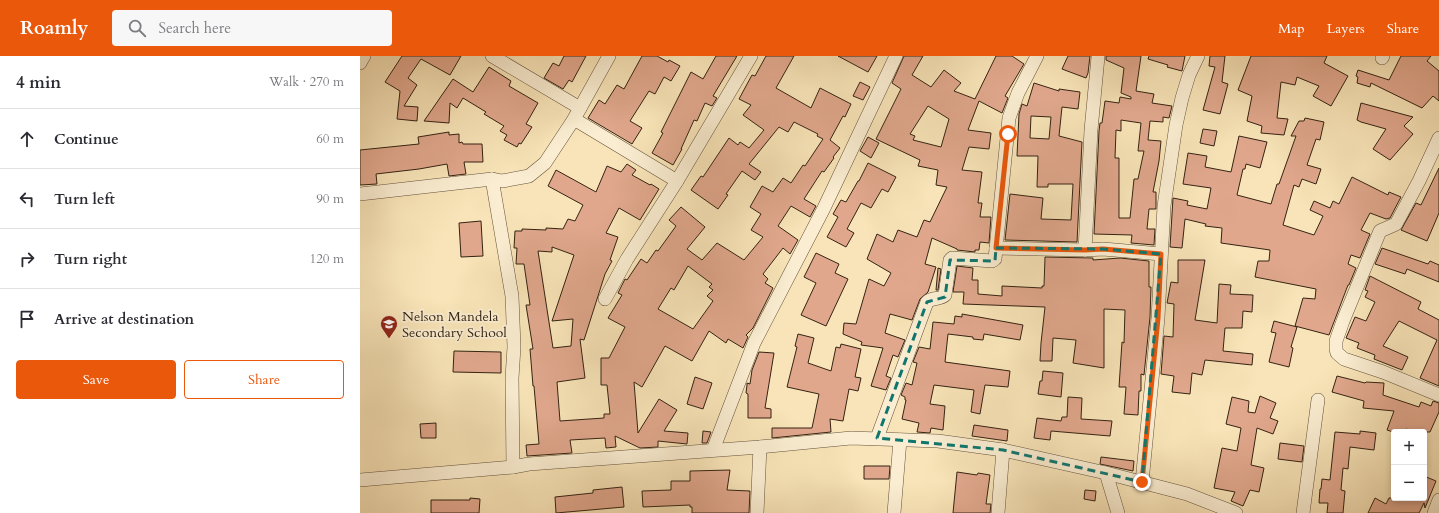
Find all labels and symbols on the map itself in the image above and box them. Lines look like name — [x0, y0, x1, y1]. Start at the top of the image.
route start — [999, 125, 1017, 143]
place label: Nelson Mandela Secondary School — [402, 307, 507, 342]
school or university icon: Nelson Mandela Secondary School — [379, 314, 399, 339]
route end — [1133, 473, 1151, 491]

